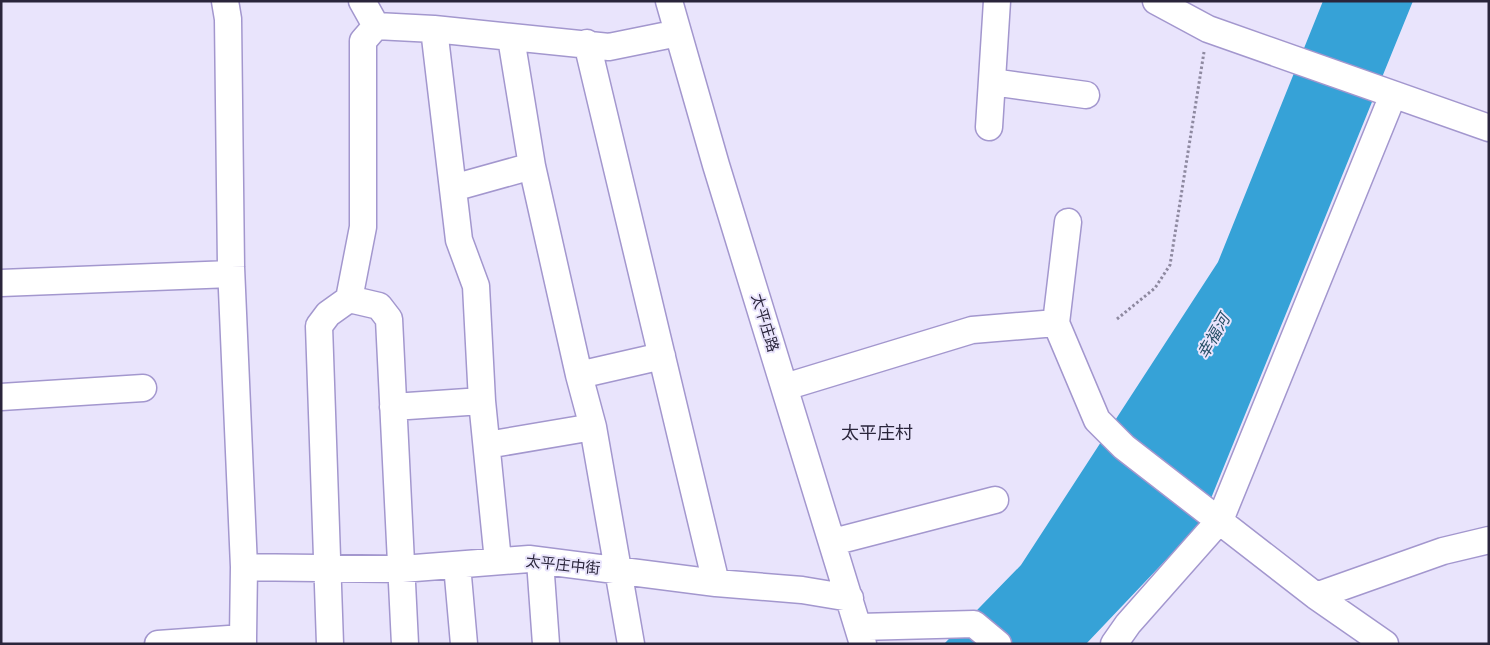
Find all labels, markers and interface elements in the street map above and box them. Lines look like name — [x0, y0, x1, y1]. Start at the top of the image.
street label: 太平庄路 — [748, 292, 782, 354]
water label: 幸福河 — [1193, 308, 1235, 362]
district label: 太平庄村 — [841, 422, 913, 443]
street label: 太平庄中街 — [525, 552, 601, 578]

